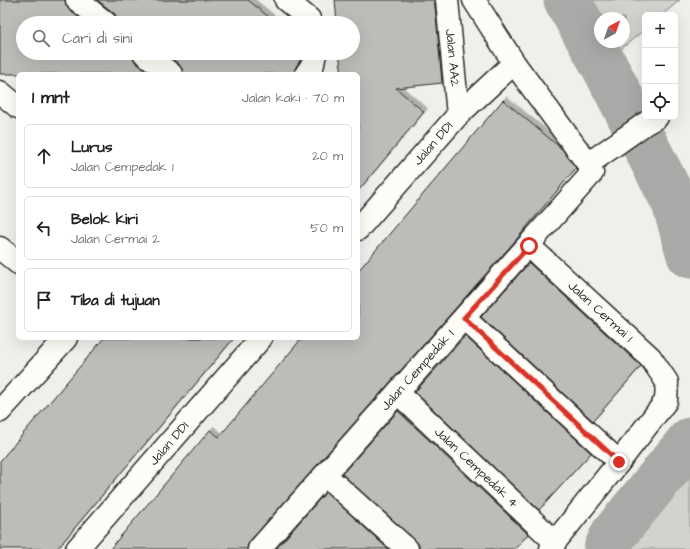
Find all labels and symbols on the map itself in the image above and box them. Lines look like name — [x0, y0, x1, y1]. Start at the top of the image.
north arrow — [594, 12, 630, 48]
street label: Jalan AA2 — [441, 28, 464, 88]
street label: Jalan DD1 — [409, 117, 457, 169]
route start — [520, 237, 538, 255]
street label: Jalan Cermai 1 — [564, 277, 637, 346]
street label: Jalan Cempedak 1 — [377, 325, 458, 415]
street label: Jalan DD1 — [145, 418, 193, 469]
street label: Jalan Cempedak 4 — [430, 423, 523, 512]
route end — [610, 453, 628, 471]

